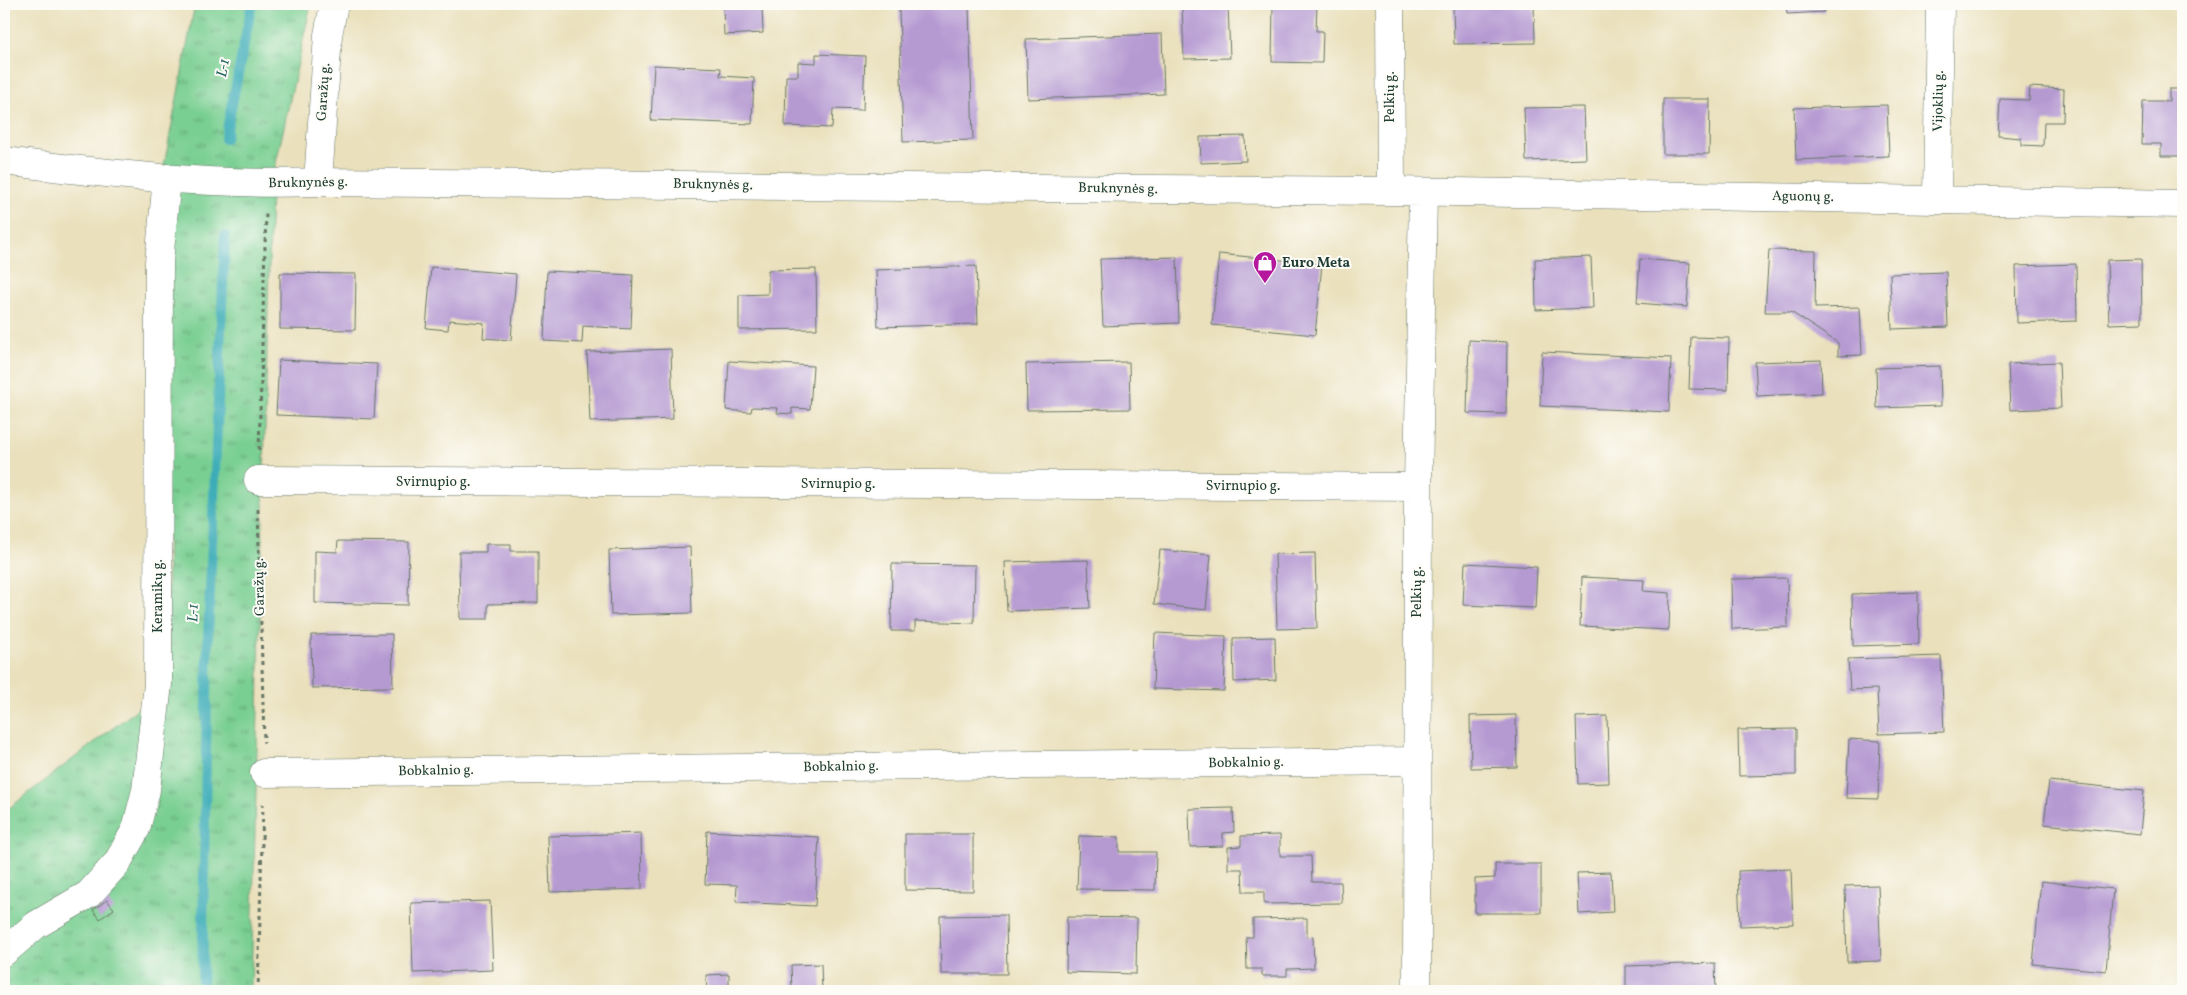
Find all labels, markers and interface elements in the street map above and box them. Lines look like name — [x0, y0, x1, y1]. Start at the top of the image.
water label: L-1 — [212, 57, 236, 79]
street label: Garažų g. — [312, 62, 336, 122]
street label: Vijoklių g. — [1929, 70, 1949, 132]
street label: Pelkių g. — [1381, 71, 1400, 123]
street label: Bruknynės g. — [268, 173, 348, 193]
street label: Bruknynės g. — [673, 175, 753, 195]
street label: Bruknynės g. — [1078, 179, 1158, 199]
street label: Aguonų g. — [1772, 187, 1834, 207]
shop icon: Euro Meta — [1252, 250, 1278, 284]
place label: Euro Meta — [1282, 254, 1350, 273]
street label: Svirnupio g. — [396, 473, 470, 492]
street label: Svirnupio g. — [801, 475, 875, 494]
street label: Svirnupio g. — [1206, 477, 1280, 496]
street label: Garažų g. — [250, 558, 270, 616]
street label: Keramikų g. — [149, 559, 168, 633]
street label: Pelkių g. — [1408, 566, 1427, 618]
water label: L-1 — [183, 603, 205, 623]
street label: Bobkalnio g. — [1208, 753, 1284, 773]
street label: Bobkalnio g. — [803, 757, 879, 777]
street label: Bobkalnio g. — [398, 761, 474, 781]

